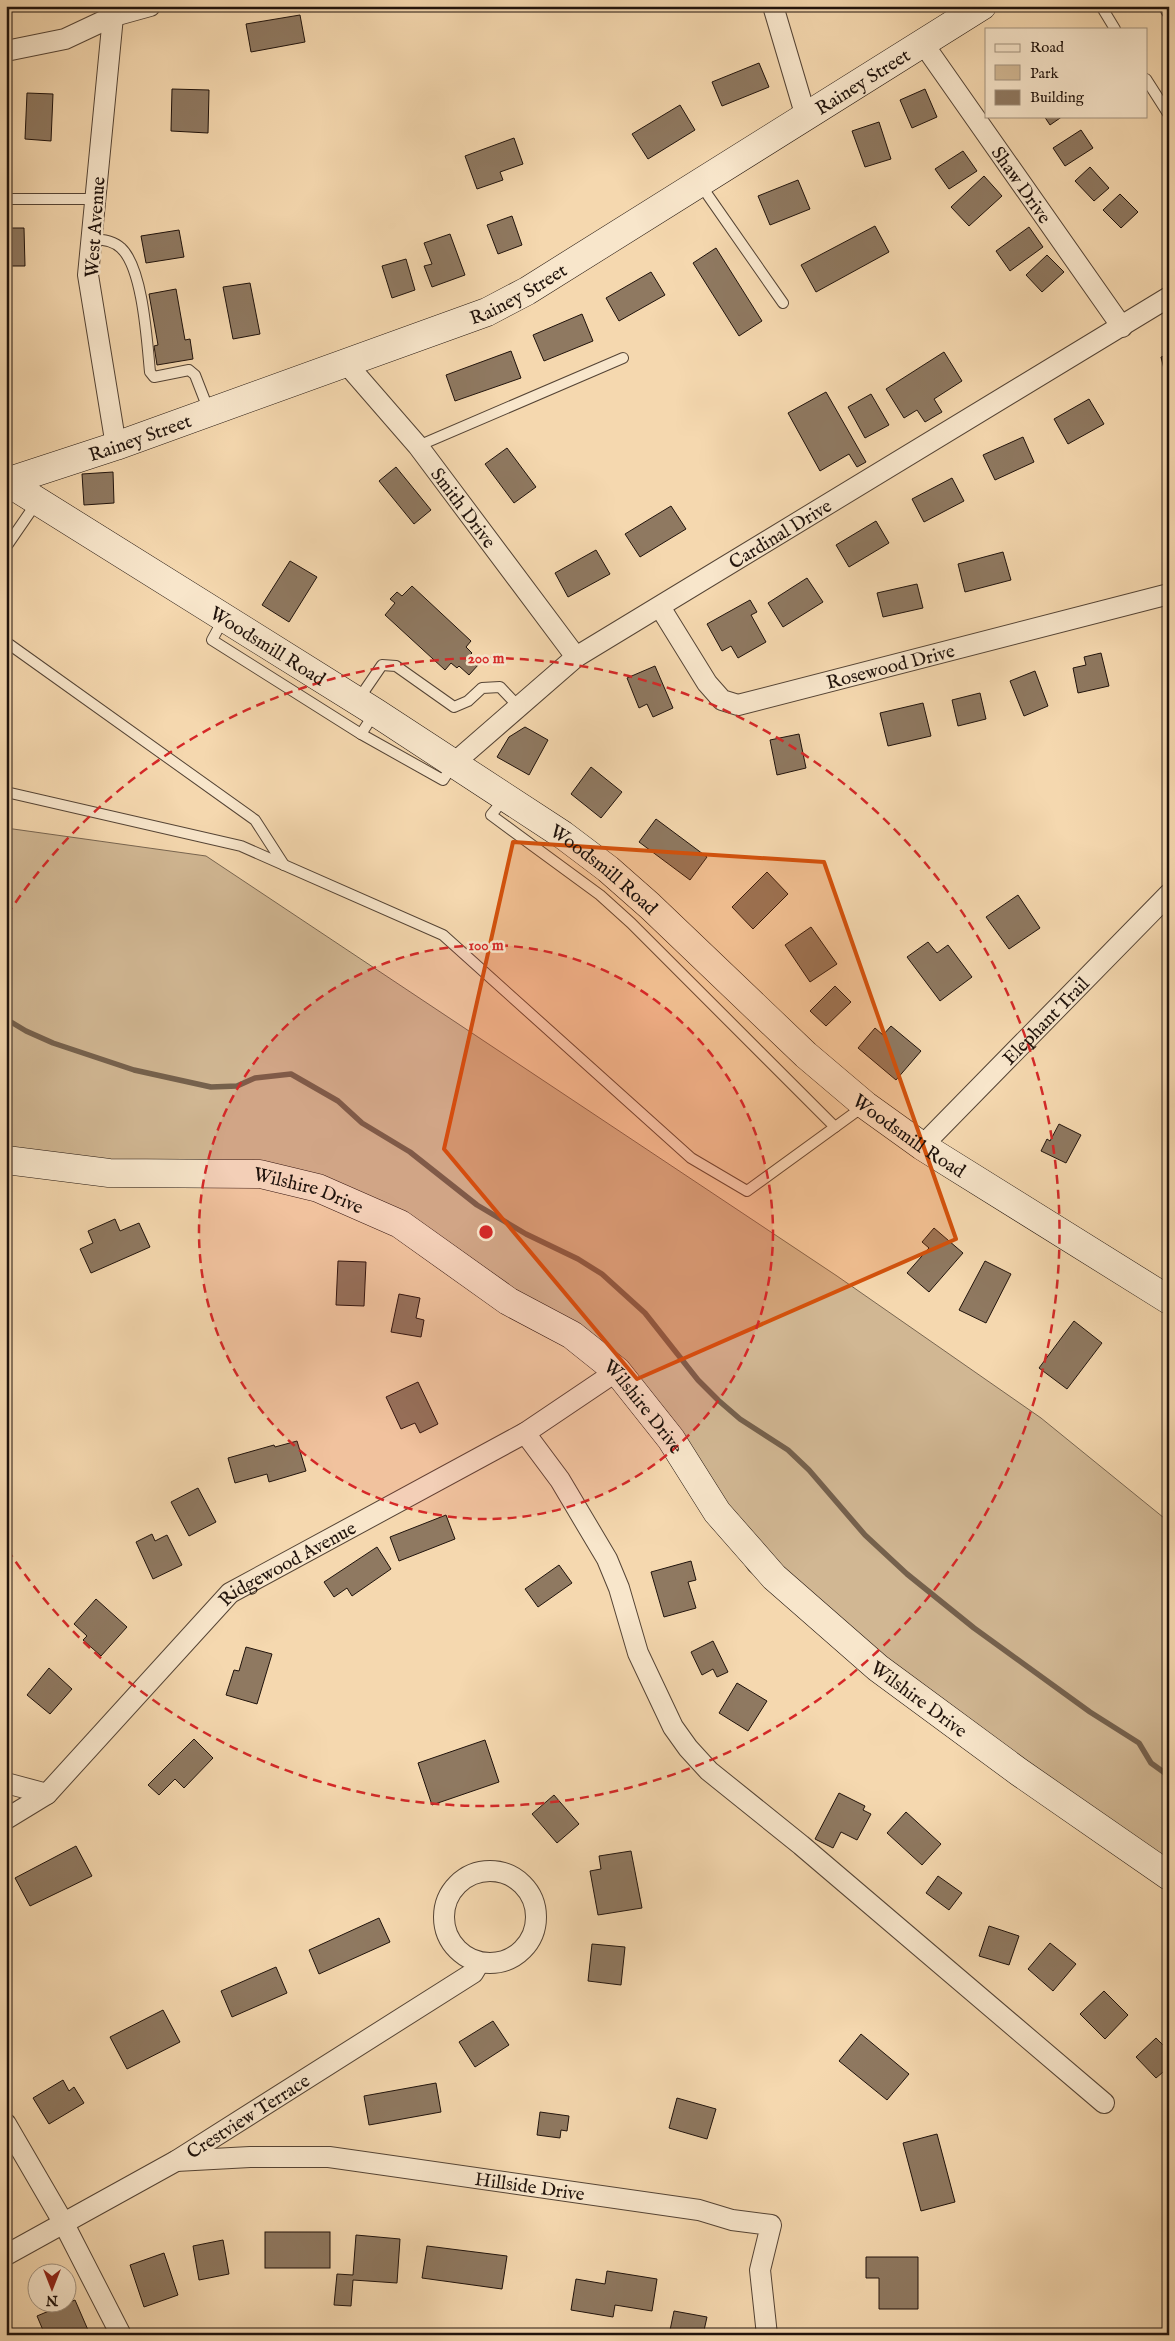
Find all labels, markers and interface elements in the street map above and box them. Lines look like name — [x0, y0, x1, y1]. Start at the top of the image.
legend — [985, 28, 1148, 118]
text: Road — [1030, 38, 1065, 57]
street label: Rainey Street — [811, 44, 916, 121]
text: Park — [1030, 64, 1060, 83]
text: Building — [1030, 88, 1085, 107]
street label: Shaw Drive — [985, 142, 1056, 229]
street label: West Avenue — [80, 176, 112, 279]
street label: Rainey Street — [467, 259, 572, 331]
street label: Rainey Street — [86, 410, 195, 468]
street label: Smith Drive — [424, 464, 500, 554]
street label: Cardinal Drive — [725, 494, 837, 575]
street label: Woodsmill Road — [205, 602, 330, 692]
street label: Rosewood Drive — [824, 640, 958, 696]
text: 200 m — [468, 649, 505, 668]
street label: Woodsmill Road — [545, 820, 663, 921]
text: 100 m — [468, 936, 504, 955]
street label: Elephant Trail — [998, 972, 1096, 1071]
street label: Woodsmill Road — [847, 1090, 970, 1185]
street label: Wilshire Drive — [251, 1163, 367, 1221]
centre of rings — [477, 1223, 495, 1241]
street label: Wilshire Drive — [598, 1355, 687, 1459]
street label: Ridgewood Avenue — [214, 1517, 361, 1612]
street label: Wilshire Drive — [865, 1657, 972, 1744]
street label: Crestview Terrace — [183, 2069, 315, 2165]
street label: Hillside Drive — [473, 2168, 586, 2208]
north arrow — [28, 2264, 78, 2314]
text: N — [46, 2291, 59, 2309]

